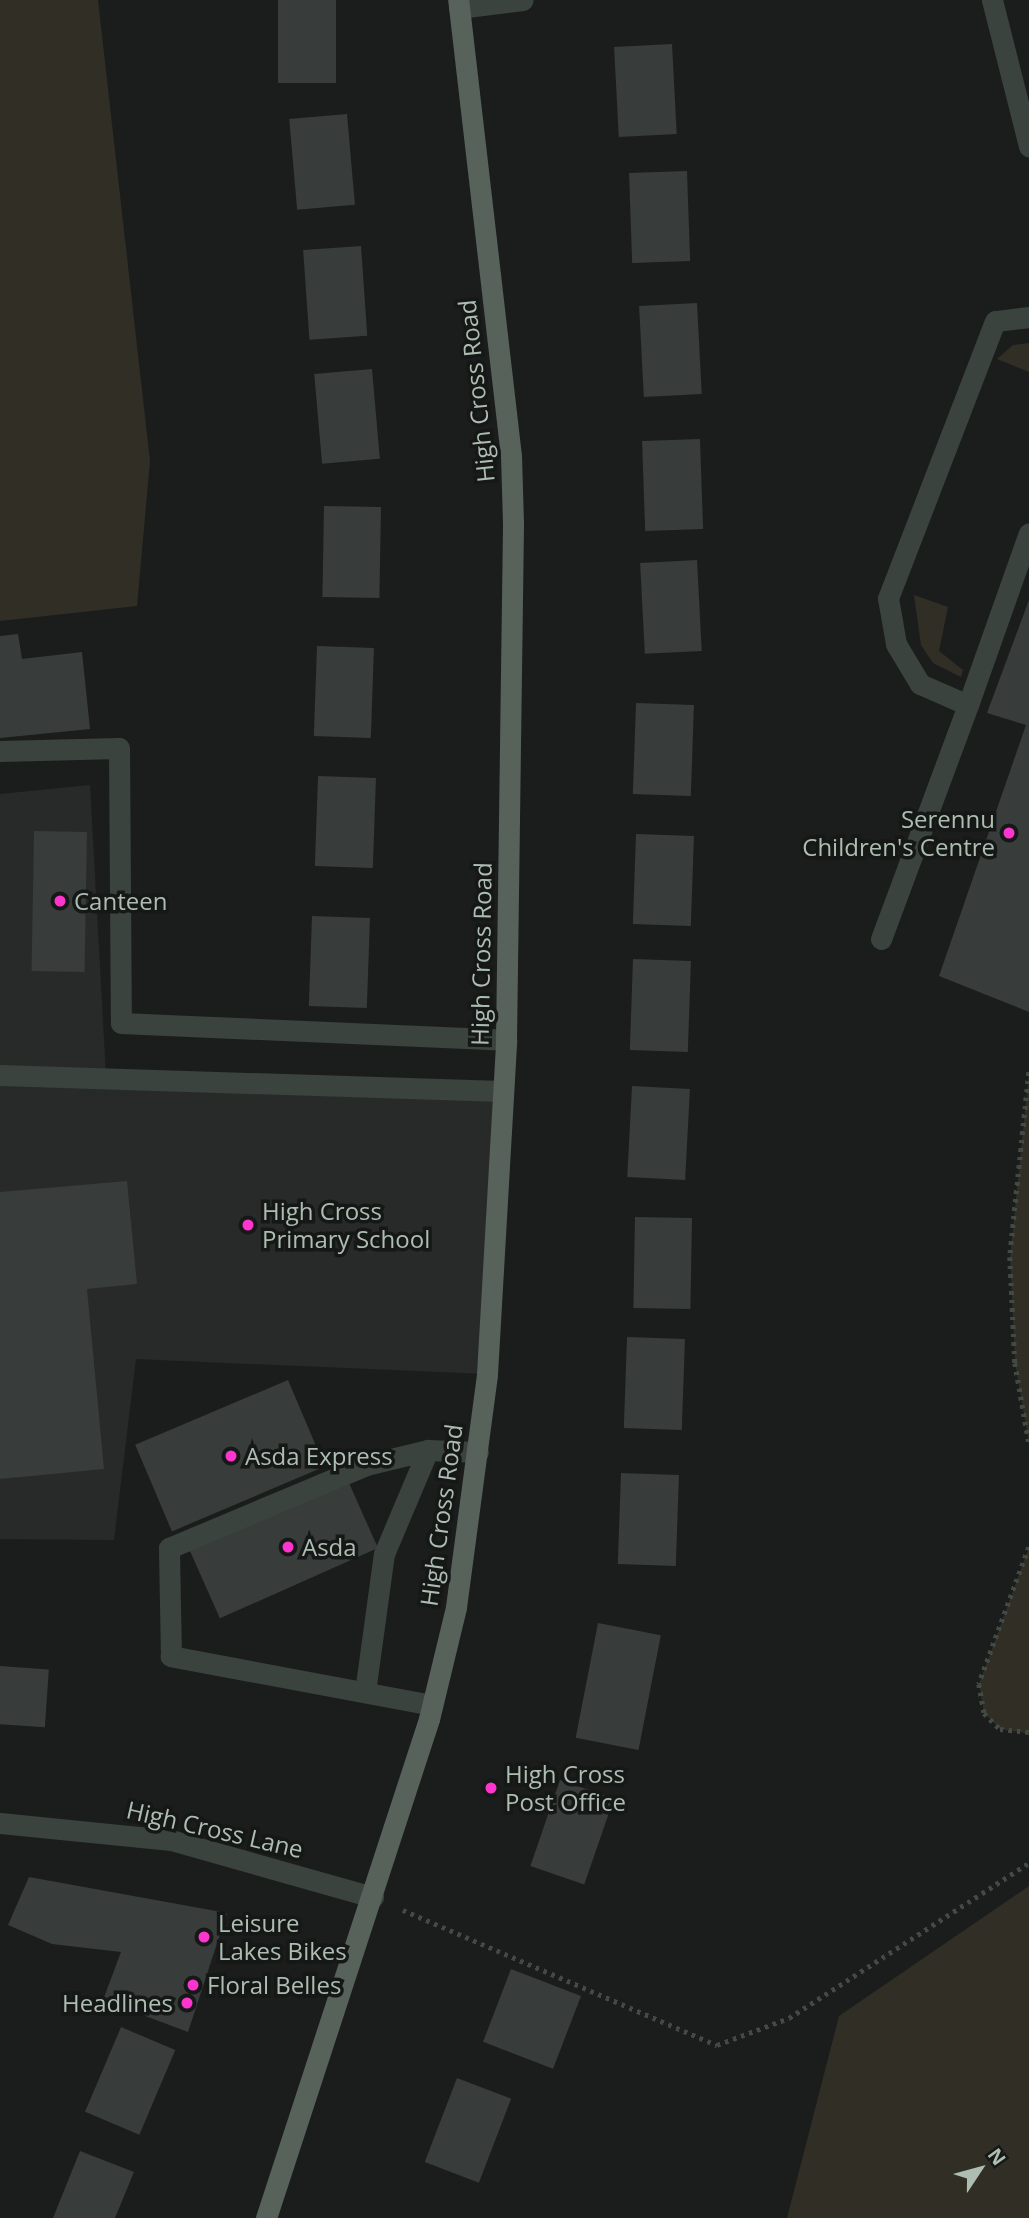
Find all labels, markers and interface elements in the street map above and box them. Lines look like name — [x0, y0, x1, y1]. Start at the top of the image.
street label: High Cross Road — [452, 298, 500, 484]
place label: Serennu Children's Centre — [802, 805, 995, 861]
marker: Serennu Children's Centre — [1001, 825, 1017, 841]
street label: High Cross Road — [465, 862, 497, 1046]
place label: Canteen — [74, 887, 167, 915]
marker: Canteen — [52, 893, 68, 909]
place label: High Cross Primary School — [262, 1197, 430, 1253]
marker: High Cross Primary School — [240, 1217, 256, 1233]
street label: High Cross Road — [414, 1422, 468, 1608]
place label: Asda Express — [245, 1442, 393, 1470]
marker: Asda Express — [223, 1448, 239, 1464]
place label: Asda — [302, 1533, 357, 1561]
marker: Asda — [280, 1539, 296, 1555]
place label: High Cross Post Office — [505, 1760, 626, 1816]
marker: High Cross Post Office — [483, 1780, 499, 1796]
street label: High Cross Lane — [124, 1795, 306, 1863]
place label: Leisure Lakes Bikes — [218, 1909, 347, 1965]
marker: Leisure Lakes Bikes — [196, 1929, 212, 1945]
place label: Floral Belles — [207, 1971, 341, 1999]
marker: Floral Belles — [185, 1977, 201, 1993]
place label: Headlines — [62, 1989, 173, 2017]
marker: Headlines — [179, 1995, 195, 2011]
north arrow — [945, 2134, 1015, 2204]
text: N — [982, 2143, 1012, 2171]

